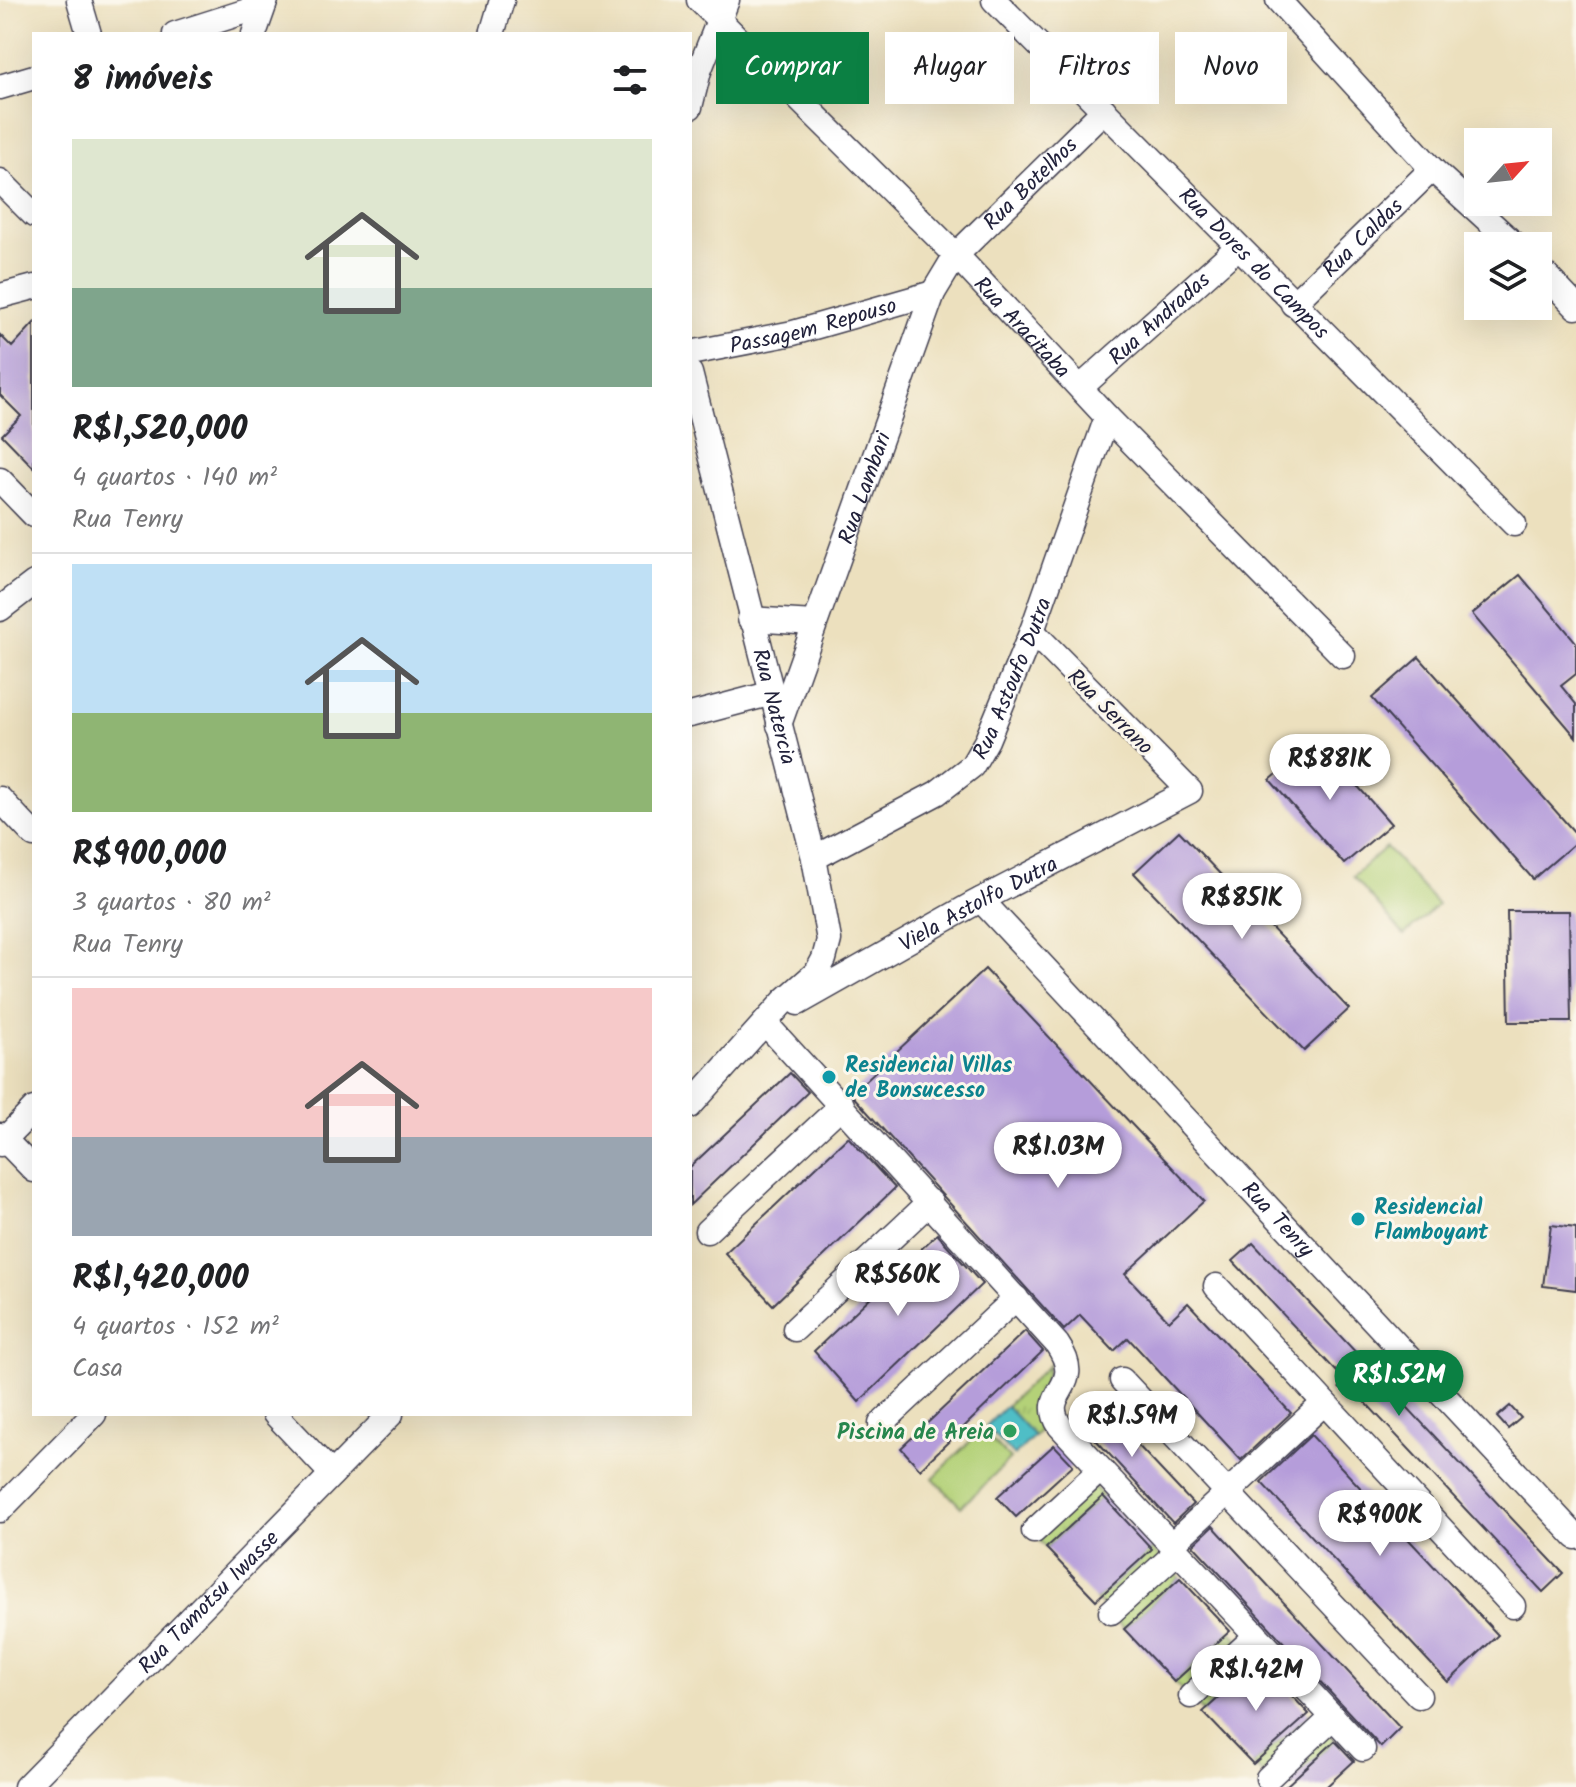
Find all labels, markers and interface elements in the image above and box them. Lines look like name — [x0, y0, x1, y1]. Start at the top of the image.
chip: Comprar — [716, 32, 869, 104]
chip: Alugar — [885, 32, 1014, 104]
chip: Filtros — [1030, 32, 1159, 104]
chip: Novo — [1175, 32, 1287, 104]
text: 8 imóveis — [72, 53, 213, 107]
icon: filters — [608, 58, 652, 102]
north arrow — [1464, 128, 1552, 216]
map controls — [1464, 128, 1552, 320]
street label: Rua Botelhos — [976, 129, 1087, 240]
street label: Rua Dores do Campos — [1169, 180, 1337, 349]
street label: Rua Caldas — [1315, 190, 1413, 287]
icon: home — [290, 191, 434, 335]
button: layers — [1464, 232, 1552, 320]
street label: Rua Andradas — [1101, 264, 1220, 375]
street label: Rua Aracitaba — [964, 269, 1078, 388]
street label: Passagem Repouso — [727, 289, 901, 365]
text: R$1,520,000 — [72, 403, 247, 457]
street label: Rua Lambari — [830, 427, 902, 549]
text: 4 quartos · 140 m² — [72, 457, 277, 499]
text: Rua Tenry — [72, 499, 183, 541]
street label: Rua Astoufo Dutra — [964, 593, 1062, 767]
icon: home — [290, 616, 434, 760]
street label: Rua Natercia — [741, 645, 804, 769]
street label: Rua Serrano — [1058, 661, 1161, 764]
pin: R$881K — [1265, 734, 1395, 802]
text: R$881K — [1287, 739, 1373, 781]
text: R$900,000 — [72, 828, 226, 882]
street label: Viela Astolfo Dutra — [893, 848, 1065, 962]
pin: R$851K — [1177, 873, 1307, 941]
text: R$851K — [1200, 878, 1284, 920]
text: 3 quartos · 80 m² — [72, 882, 271, 924]
text: Rua Tenry — [72, 924, 183, 966]
icon: home — [290, 1040, 434, 1184]
place label: Residencial Villas de Bonsucesso — [845, 1049, 1013, 1109]
marker: Residencial Villas de Bonsucesso — [820, 1068, 838, 1086]
pin: R$1.03M — [984, 1122, 1132, 1190]
text: R$1.03M — [1012, 1127, 1104, 1169]
street label: Rua Tenry — [1232, 1174, 1322, 1267]
place label: Residencial Flamboyant — [1374, 1191, 1489, 1251]
marker: Residencial Flamboyant — [1349, 1210, 1367, 1228]
pin: R$560K — [833, 1250, 963, 1318]
text: R$1,420,000 — [72, 1252, 249, 1306]
text: R$560K — [854, 1255, 942, 1297]
text: 4 quartos · 152 m² — [72, 1306, 279, 1348]
text: Casa — [72, 1348, 123, 1390]
pin: R$1.52M — [1325, 1350, 1473, 1418]
text: R$1.52M — [1352, 1355, 1446, 1397]
pin: R$1.59M — [1058, 1391, 1206, 1459]
text: R$1.59M — [1086, 1396, 1178, 1438]
place label: Piscina de Areia — [837, 1416, 994, 1451]
marker: Piscina de Areia — [1001, 1422, 1019, 1440]
pin: R$900K — [1315, 1490, 1445, 1558]
text: R$900K — [1337, 1495, 1423, 1537]
street label: Rua Tamotsu Iwasse — [131, 1523, 289, 1683]
pin: R$1.42M — [1182, 1645, 1330, 1713]
text: R$1.42M — [1209, 1650, 1303, 1692]

